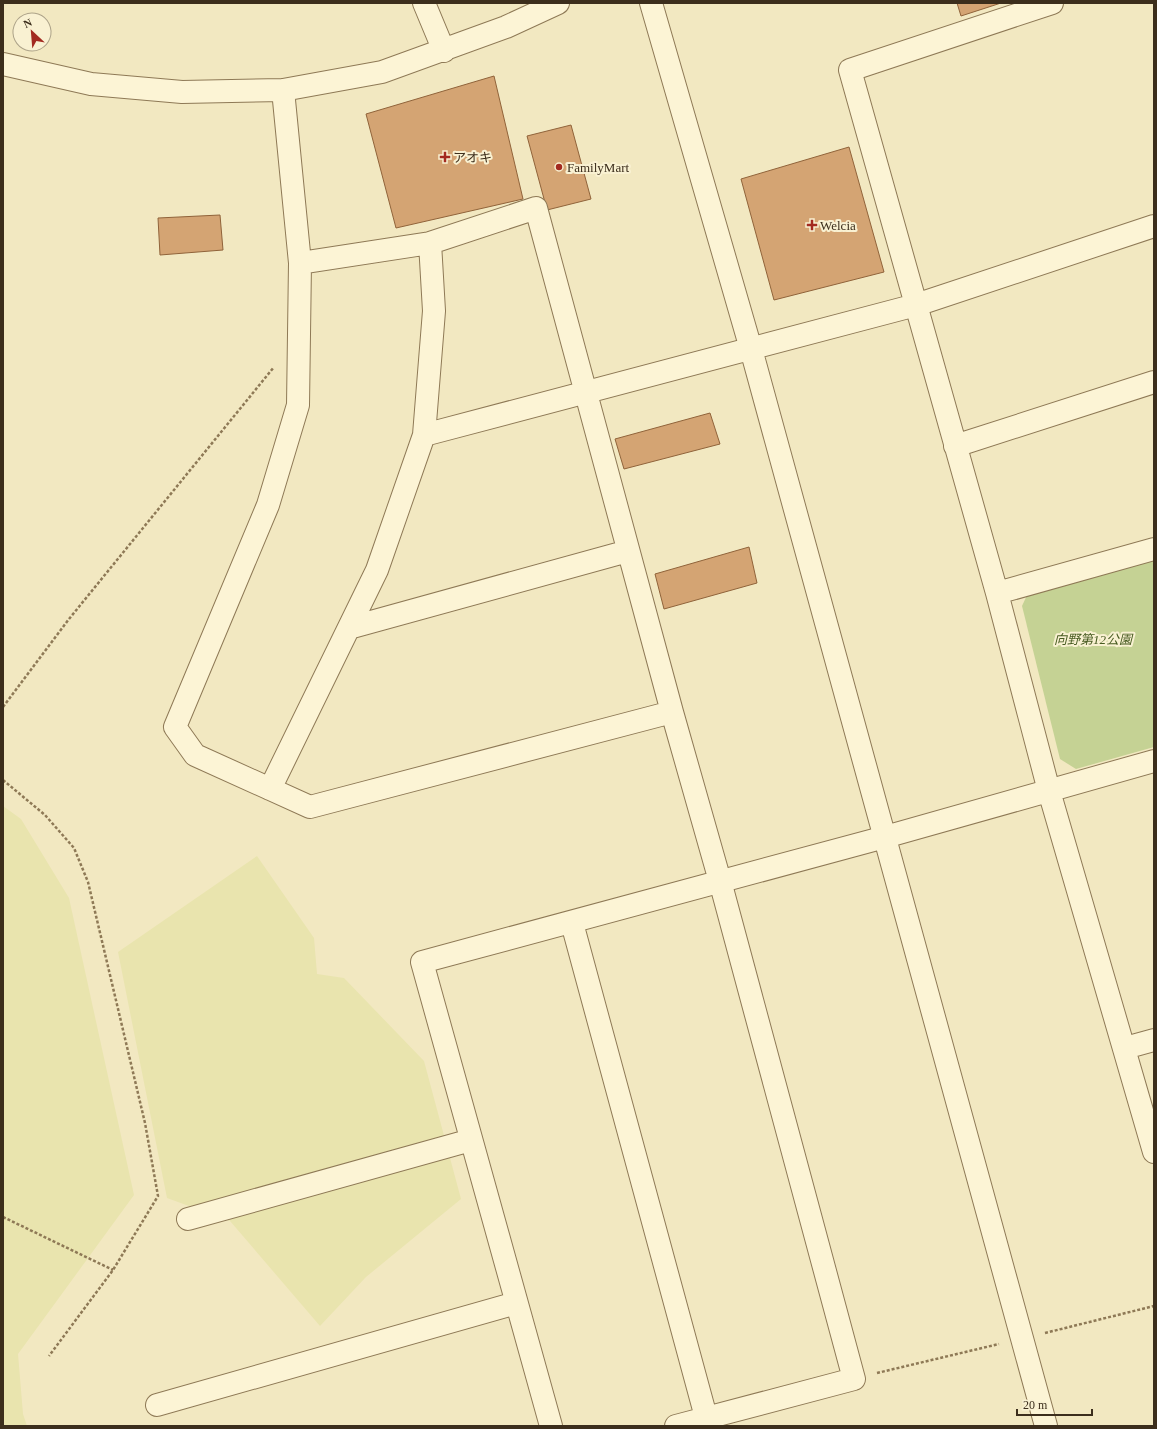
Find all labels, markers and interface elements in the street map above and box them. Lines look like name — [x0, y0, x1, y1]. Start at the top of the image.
north arrow — [12, 12, 52, 52]
text: N — [21, 16, 34, 30]
place label: アオキ — [453, 150, 492, 165]
marker: アオキ — [440, 152, 450, 162]
place label: FamilyMart — [567, 160, 629, 175]
marker: FamilyMart — [554, 162, 564, 172]
place label: Welcia — [820, 218, 856, 233]
marker: Welcia — [807, 220, 817, 230]
park label: 向野第12公園 — [1054, 632, 1134, 647]
scale bar — [1017, 1391, 1092, 1417]
text: 20 m — [1023, 1398, 1048, 1412]

